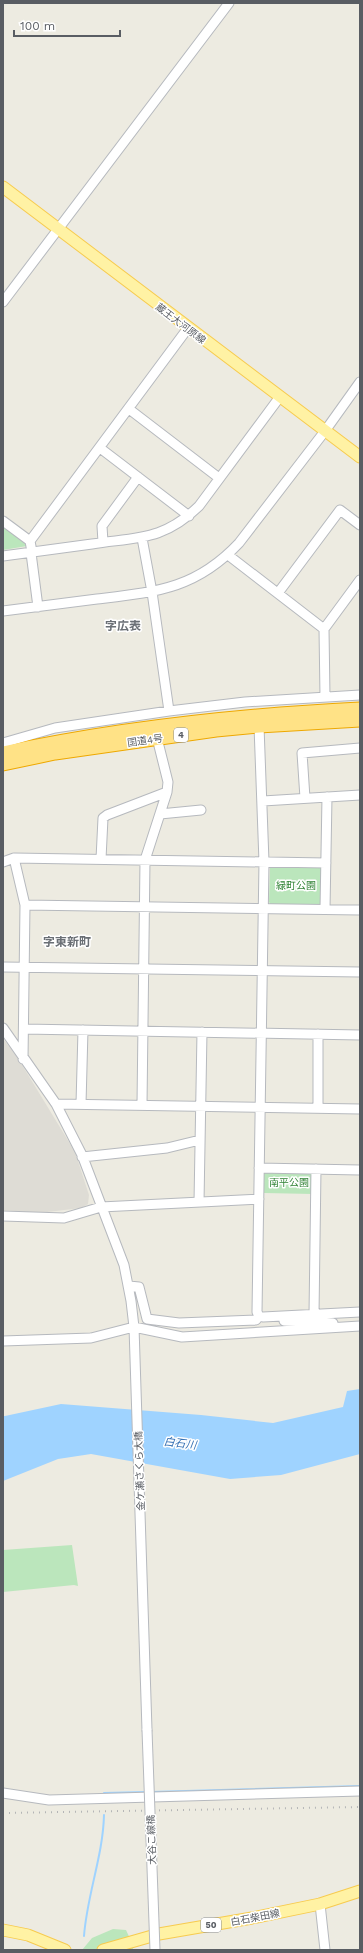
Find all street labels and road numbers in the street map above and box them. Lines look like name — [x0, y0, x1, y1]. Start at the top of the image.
street label: 蔵王大河原線 — [153, 301, 208, 346]
road number: 4 — [174, 728, 188, 742]
street label: 国道4号 — [126, 733, 164, 748]
street label: 金ケ瀬さくら大橋 — [133, 1431, 146, 1511]
street label: 大谷こ線橋 — [145, 1815, 158, 1865]
street label: 白石柴田線 — [230, 1907, 281, 1928]
road number: 50 — [201, 1918, 221, 1932]

